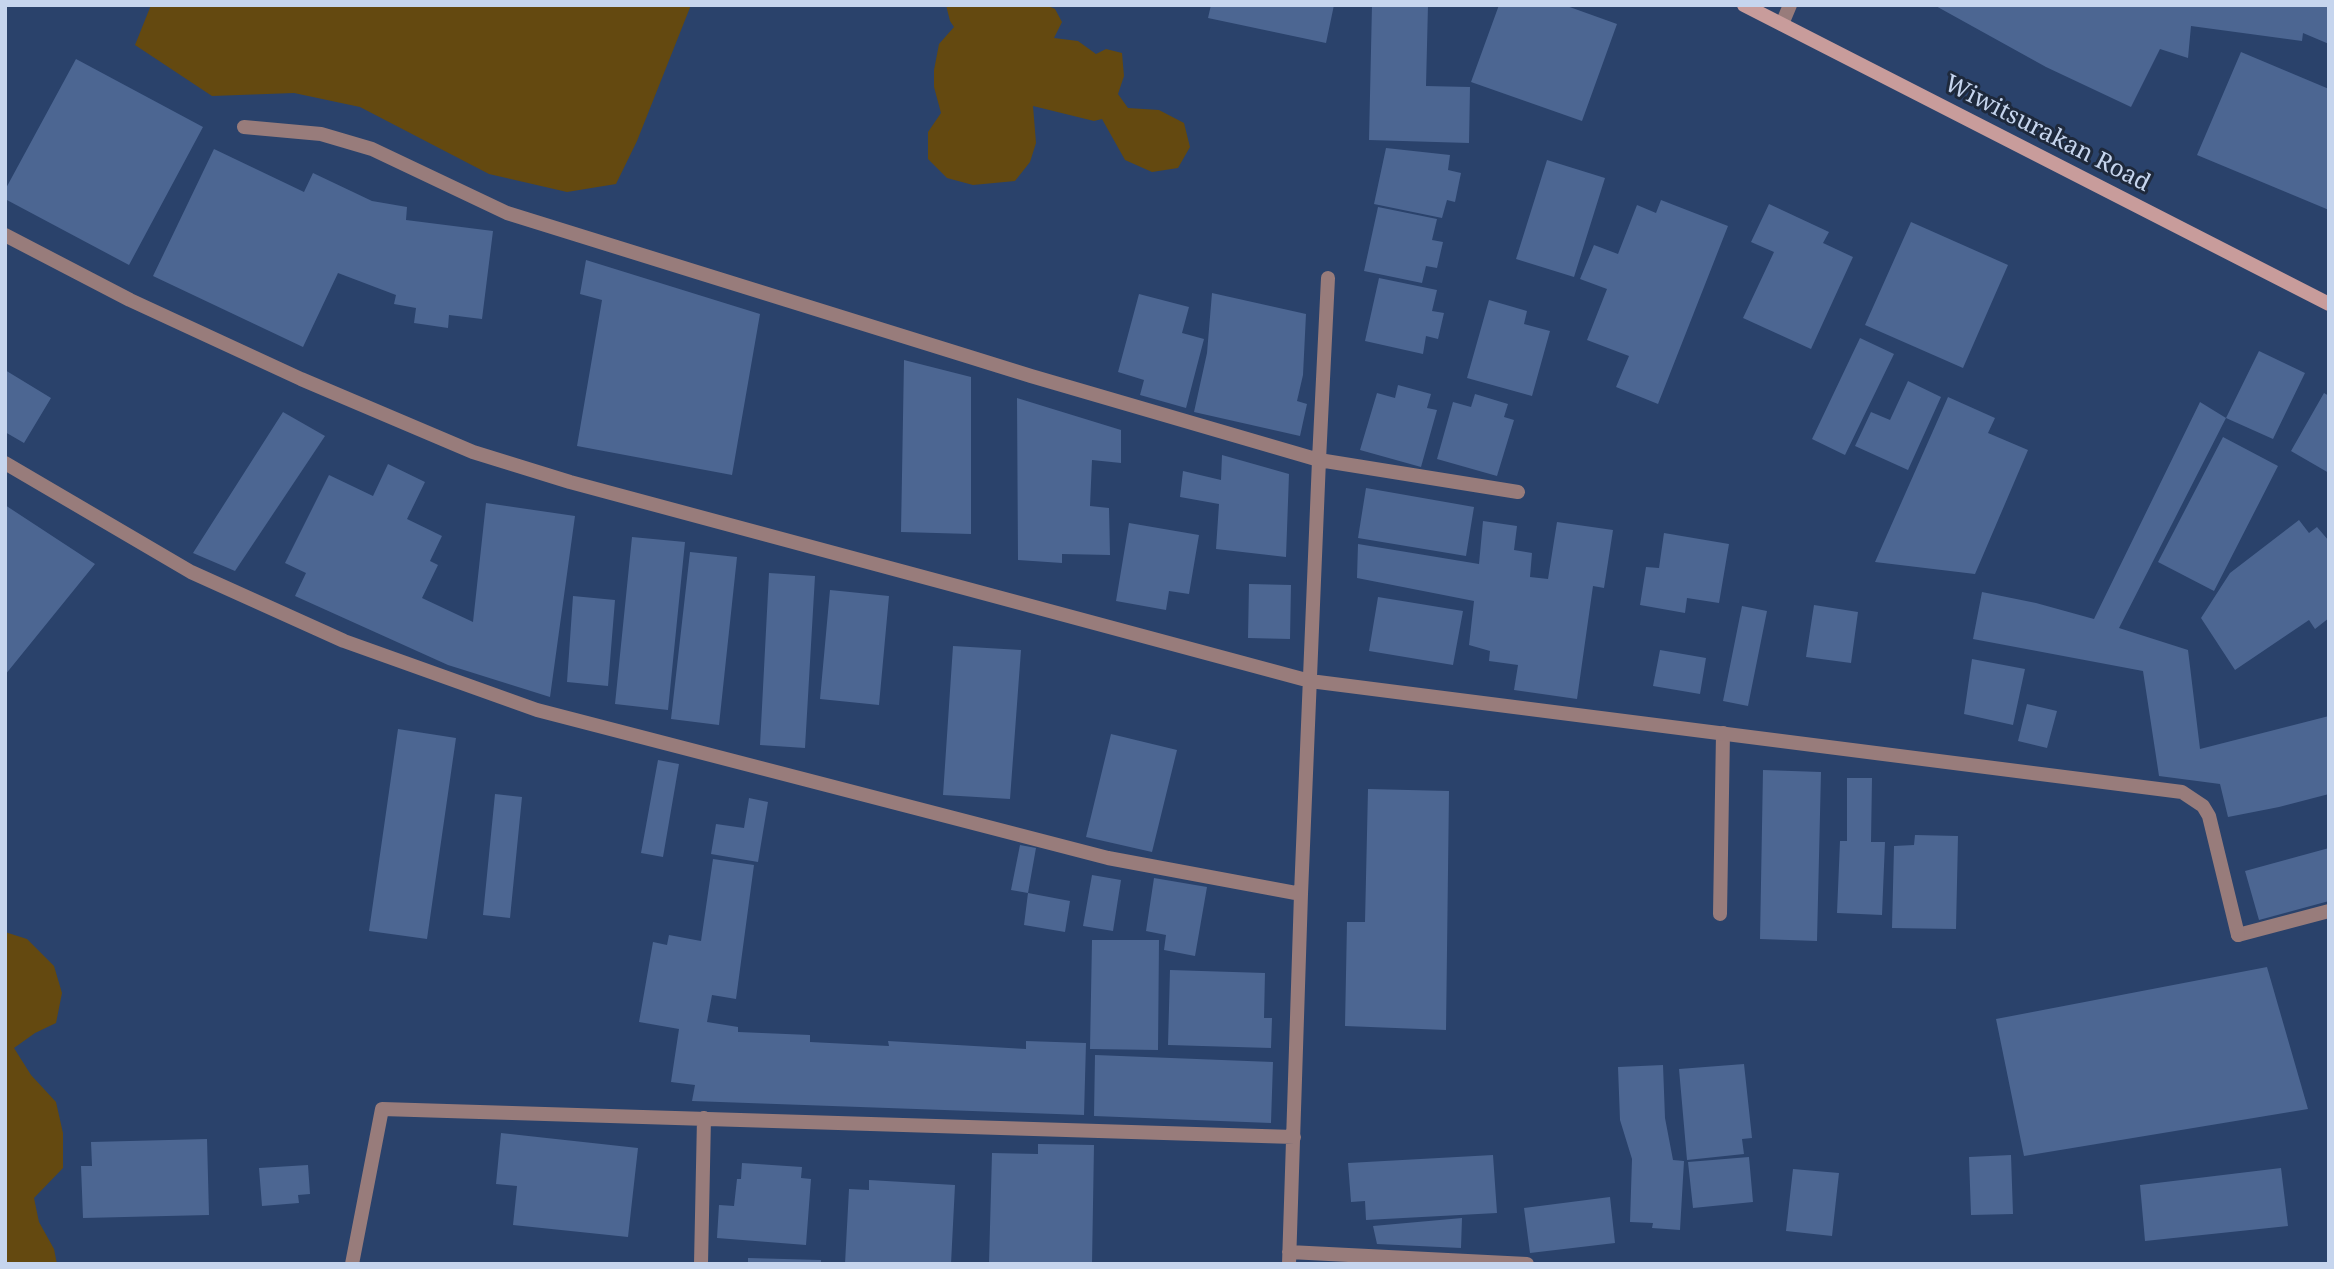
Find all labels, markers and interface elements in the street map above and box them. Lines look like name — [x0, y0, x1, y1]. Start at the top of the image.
street label: Wiwitsurakan Road — [1939, 70, 2155, 198]

